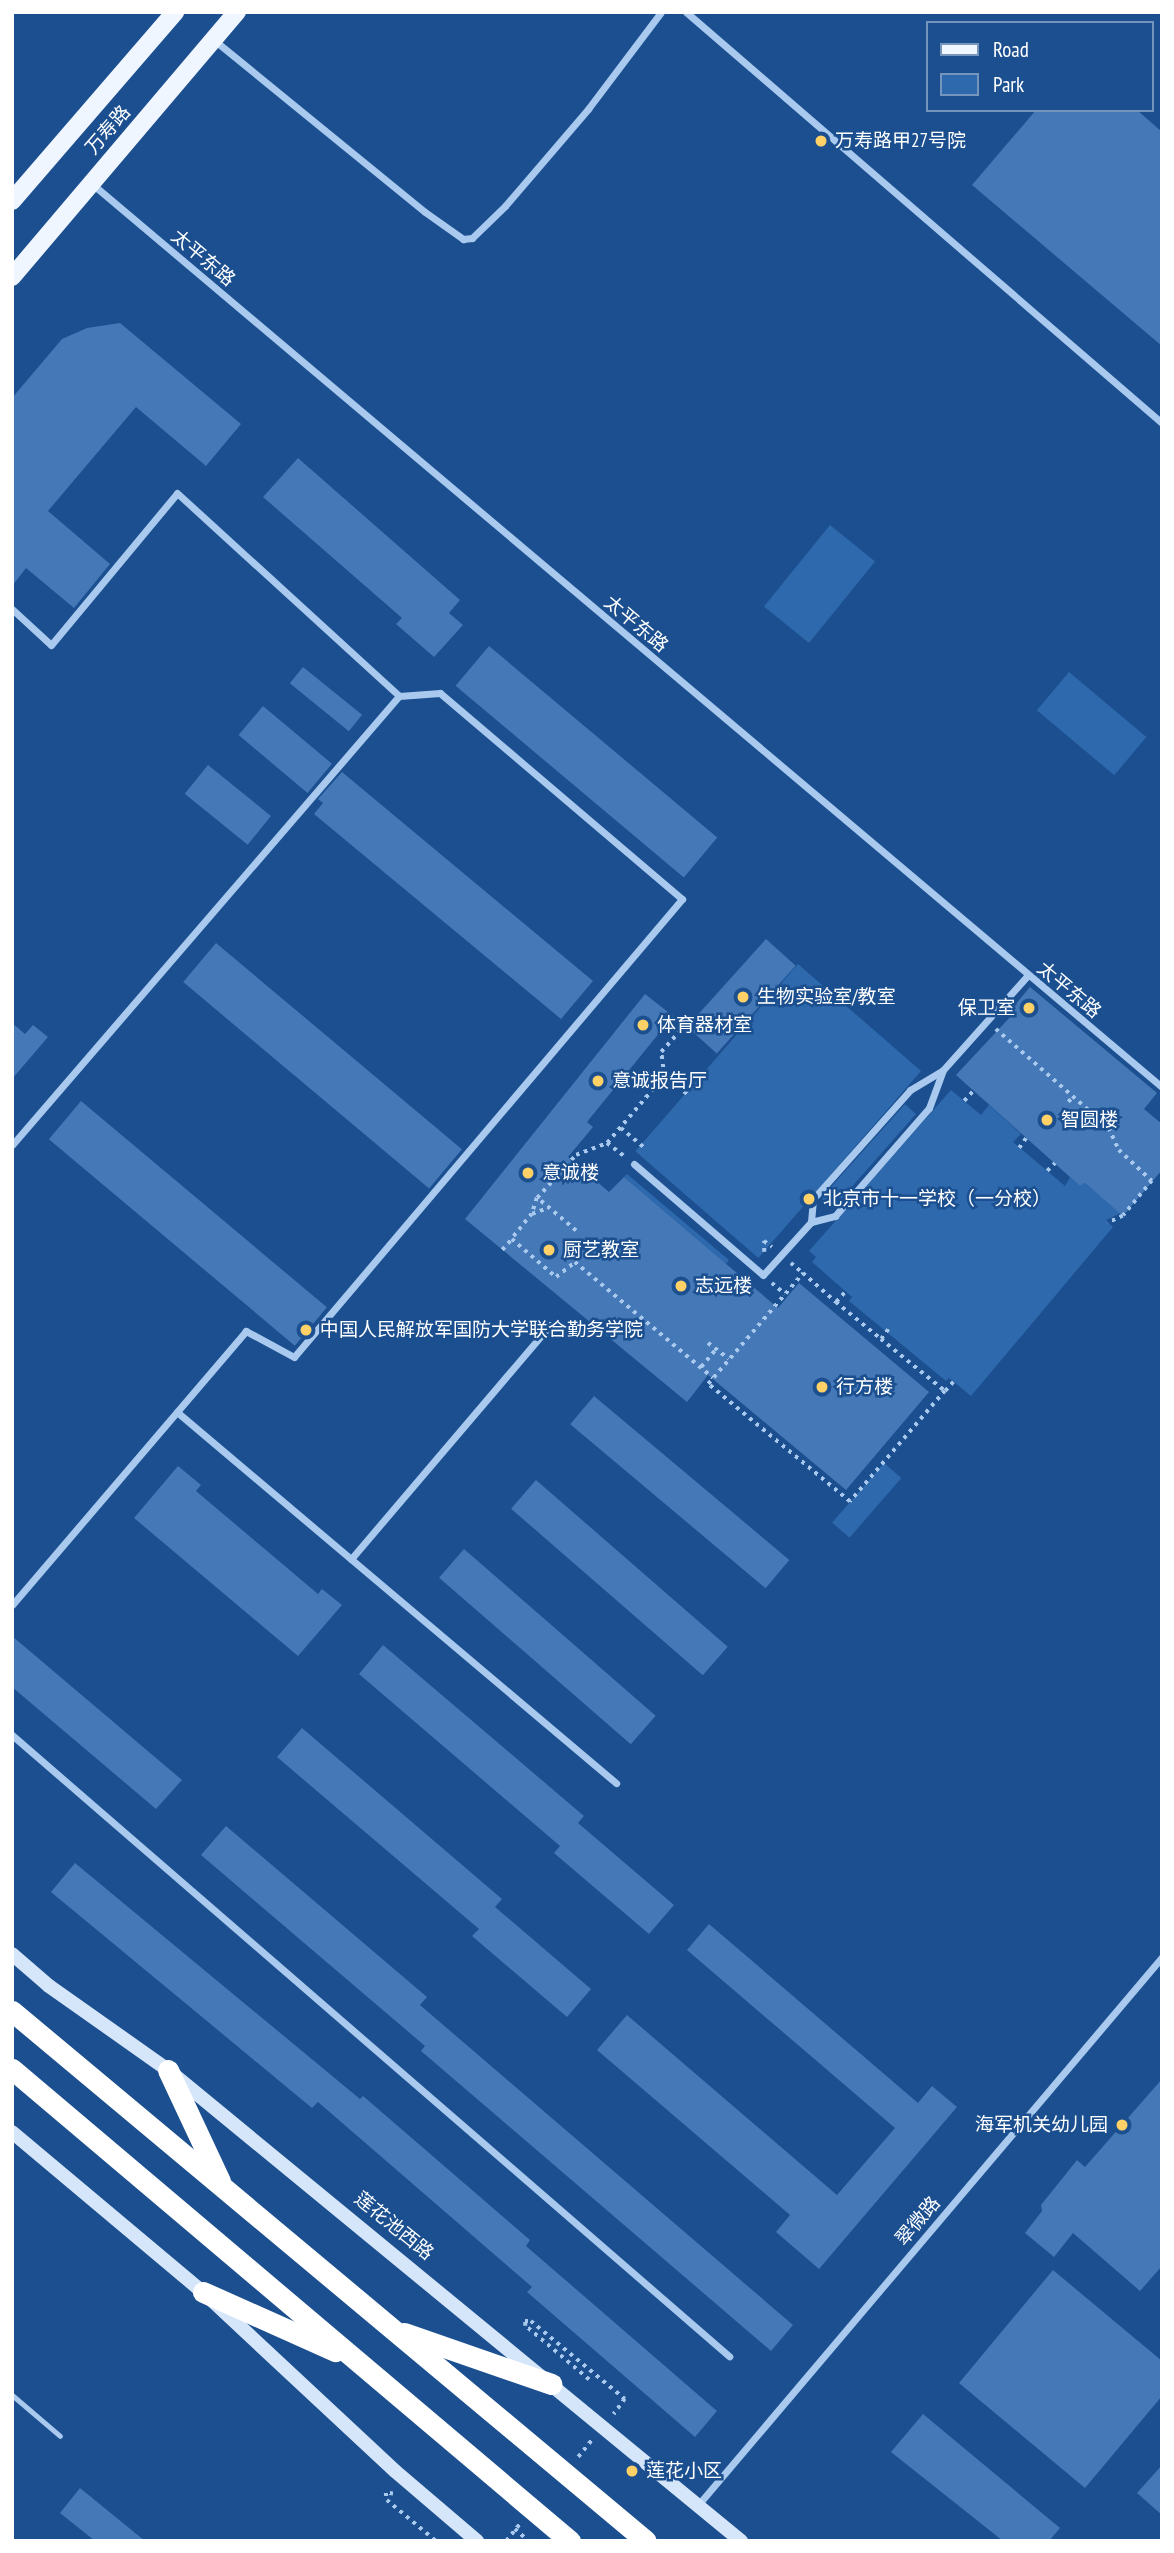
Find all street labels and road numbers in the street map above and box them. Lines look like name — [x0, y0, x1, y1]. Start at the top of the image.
street label: 万寿路 — [81, 101, 135, 159]
street label: 太平东路 — [167, 225, 239, 291]
street label: 太平东路 — [600, 591, 672, 657]
street label: 太平东路 — [1033, 957, 1105, 1023]
street label: 莲花池西路 — [350, 2187, 438, 2265]
street label: 翠微路 — [891, 2192, 945, 2250]

